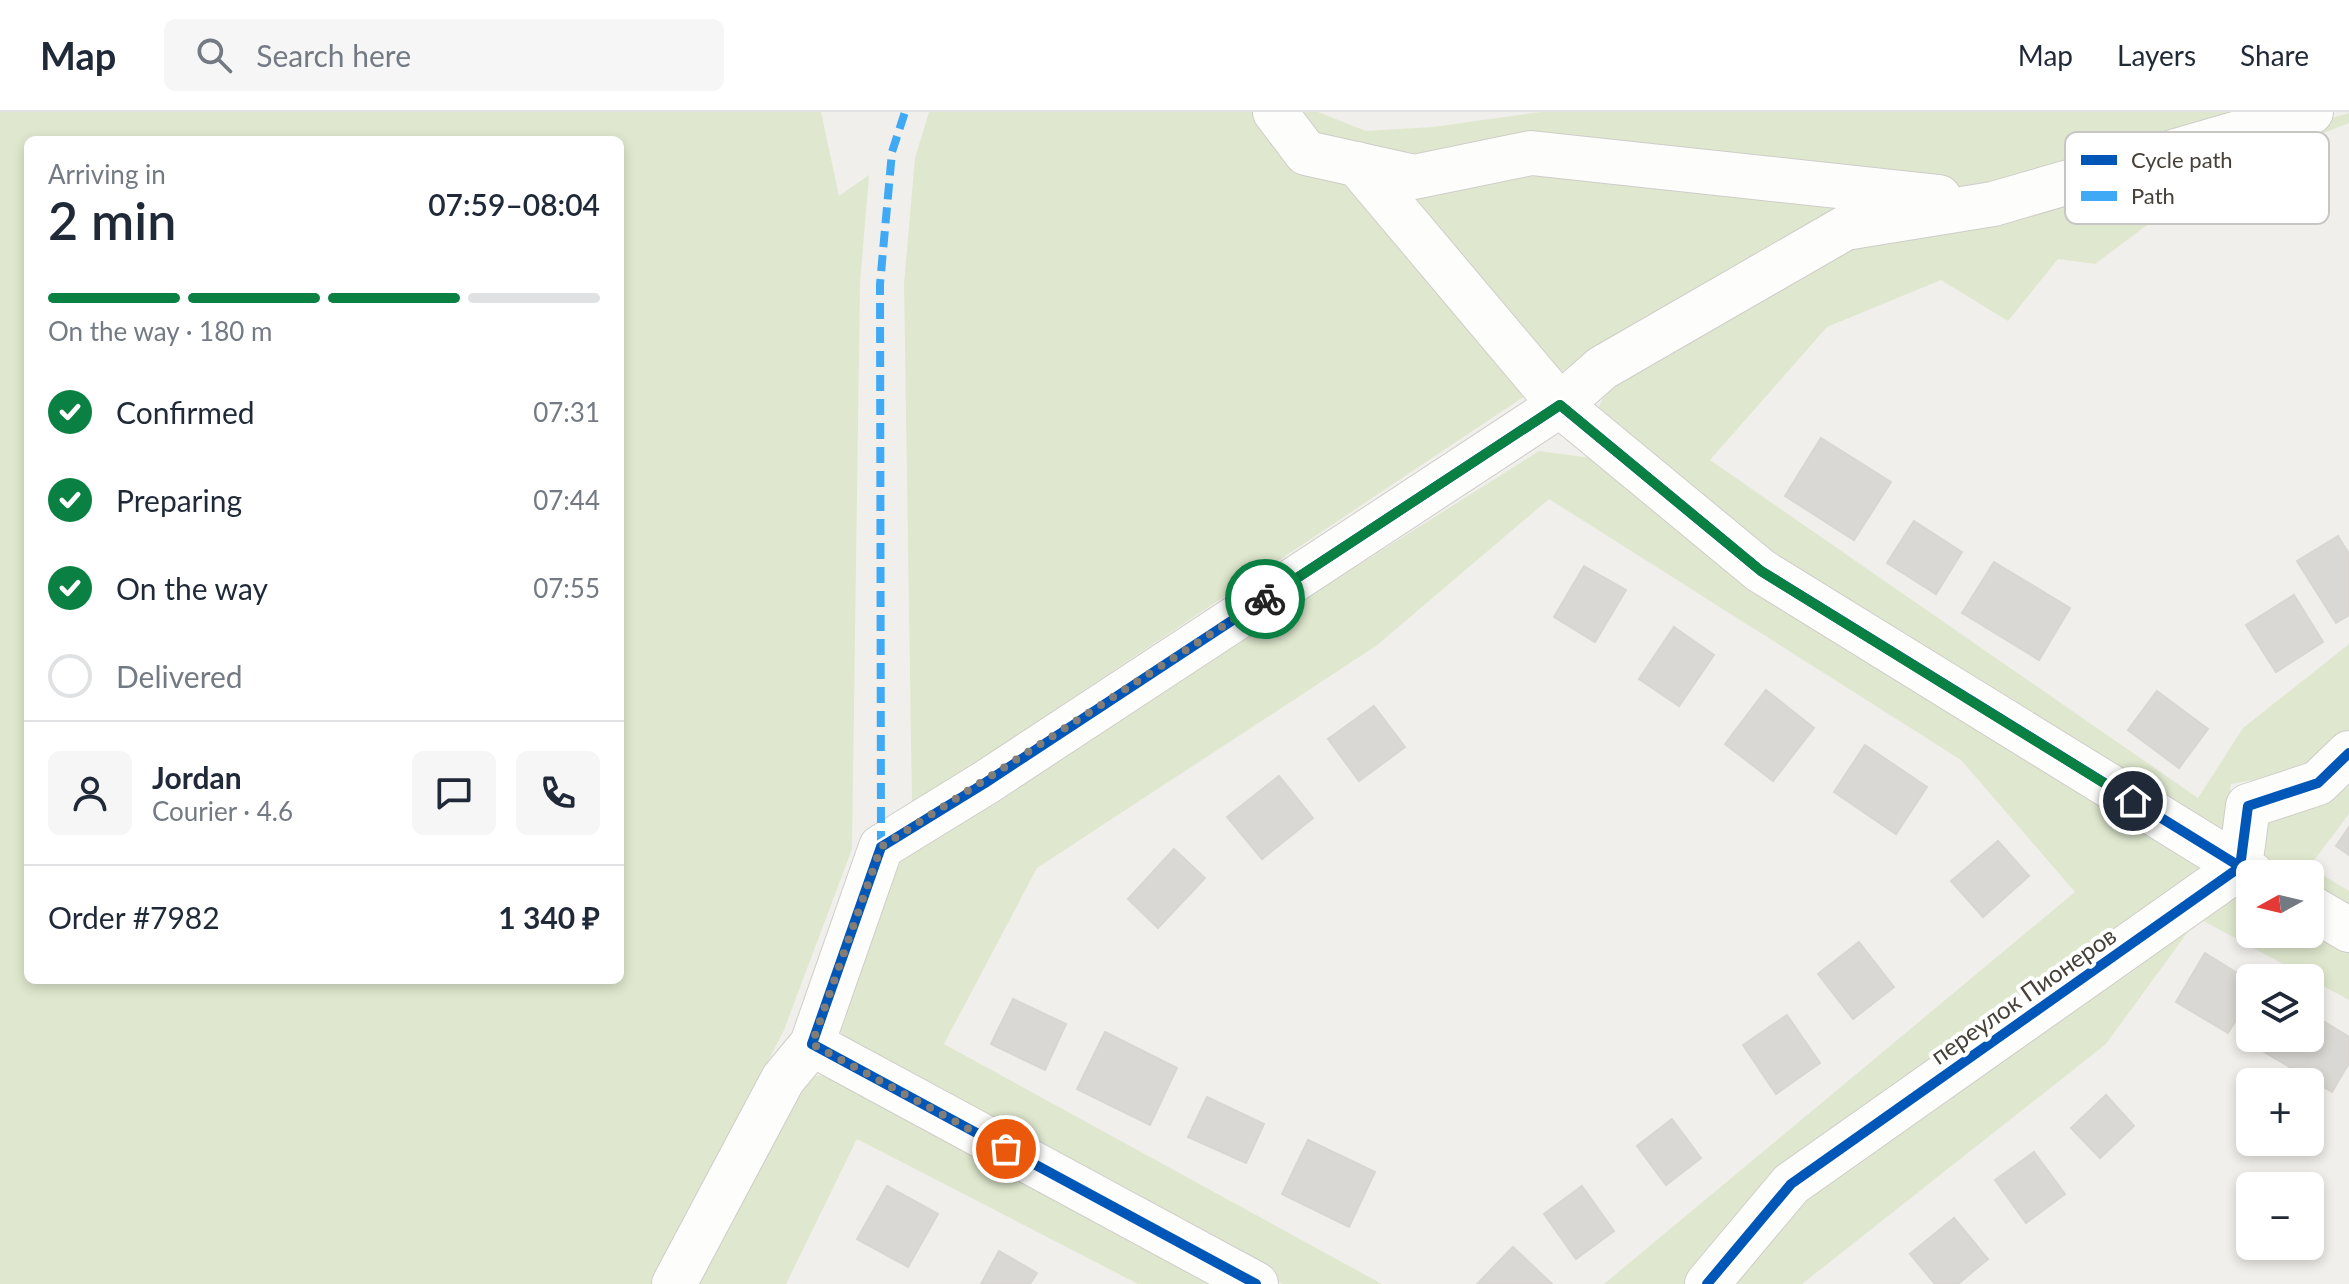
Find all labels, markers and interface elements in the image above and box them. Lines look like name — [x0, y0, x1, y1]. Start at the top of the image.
search box — [164, 19, 724, 91]
text: Map — [40, 32, 116, 78]
icon: search — [192, 33, 236, 77]
text: Search here — [256, 37, 411, 73]
text: Map — [2018, 38, 2073, 72]
text: Layers — [2117, 38, 2196, 72]
text: Share — [2240, 38, 2309, 72]
legend — [2065, 132, 2329, 224]
text: Cycle path — [2131, 146, 2233, 173]
text: Arriving in — [48, 158, 166, 190]
text: Path — [2131, 182, 2175, 209]
text: 07:59–08:04 — [428, 186, 600, 222]
text: 2 min — [48, 189, 176, 251]
text: On the way · 180 m — [48, 315, 272, 347]
icon: check — [48, 390, 92, 434]
text: Confirmed — [116, 394, 255, 430]
text: 07:31 — [533, 396, 600, 428]
icon: check — [48, 478, 92, 522]
text: Preparing — [116, 482, 242, 518]
text: 07:44 — [533, 484, 600, 516]
courier — [1225, 559, 1305, 639]
icon: check — [48, 566, 92, 610]
text: On the way — [116, 570, 268, 606]
text: 07:55 — [533, 572, 600, 604]
icon: bike — [1243, 577, 1287, 621]
text: Delivered — [116, 658, 243, 694]
button: person — [48, 751, 132, 835]
button: chat — [412, 751, 496, 835]
button: phone — [516, 751, 600, 835]
text: Jordan — [152, 759, 242, 795]
pin — [2099, 767, 2167, 835]
icon: home — [2111, 779, 2155, 823]
text: Courier · 4.6 — [152, 795, 293, 827]
north arrow — [2236, 860, 2324, 948]
map controls — [2236, 860, 2324, 1260]
text: Order #7982 — [48, 899, 220, 935]
text: 1 340 ₽ — [498, 899, 600, 935]
street label: переулок Пионеров — [1925, 920, 2121, 1070]
button: layers — [2236, 964, 2324, 1052]
button: + — [2236, 1068, 2324, 1156]
pin — [972, 1115, 1040, 1183]
icon: bag — [984, 1127, 1028, 1171]
button: − — [2236, 1172, 2324, 1260]

